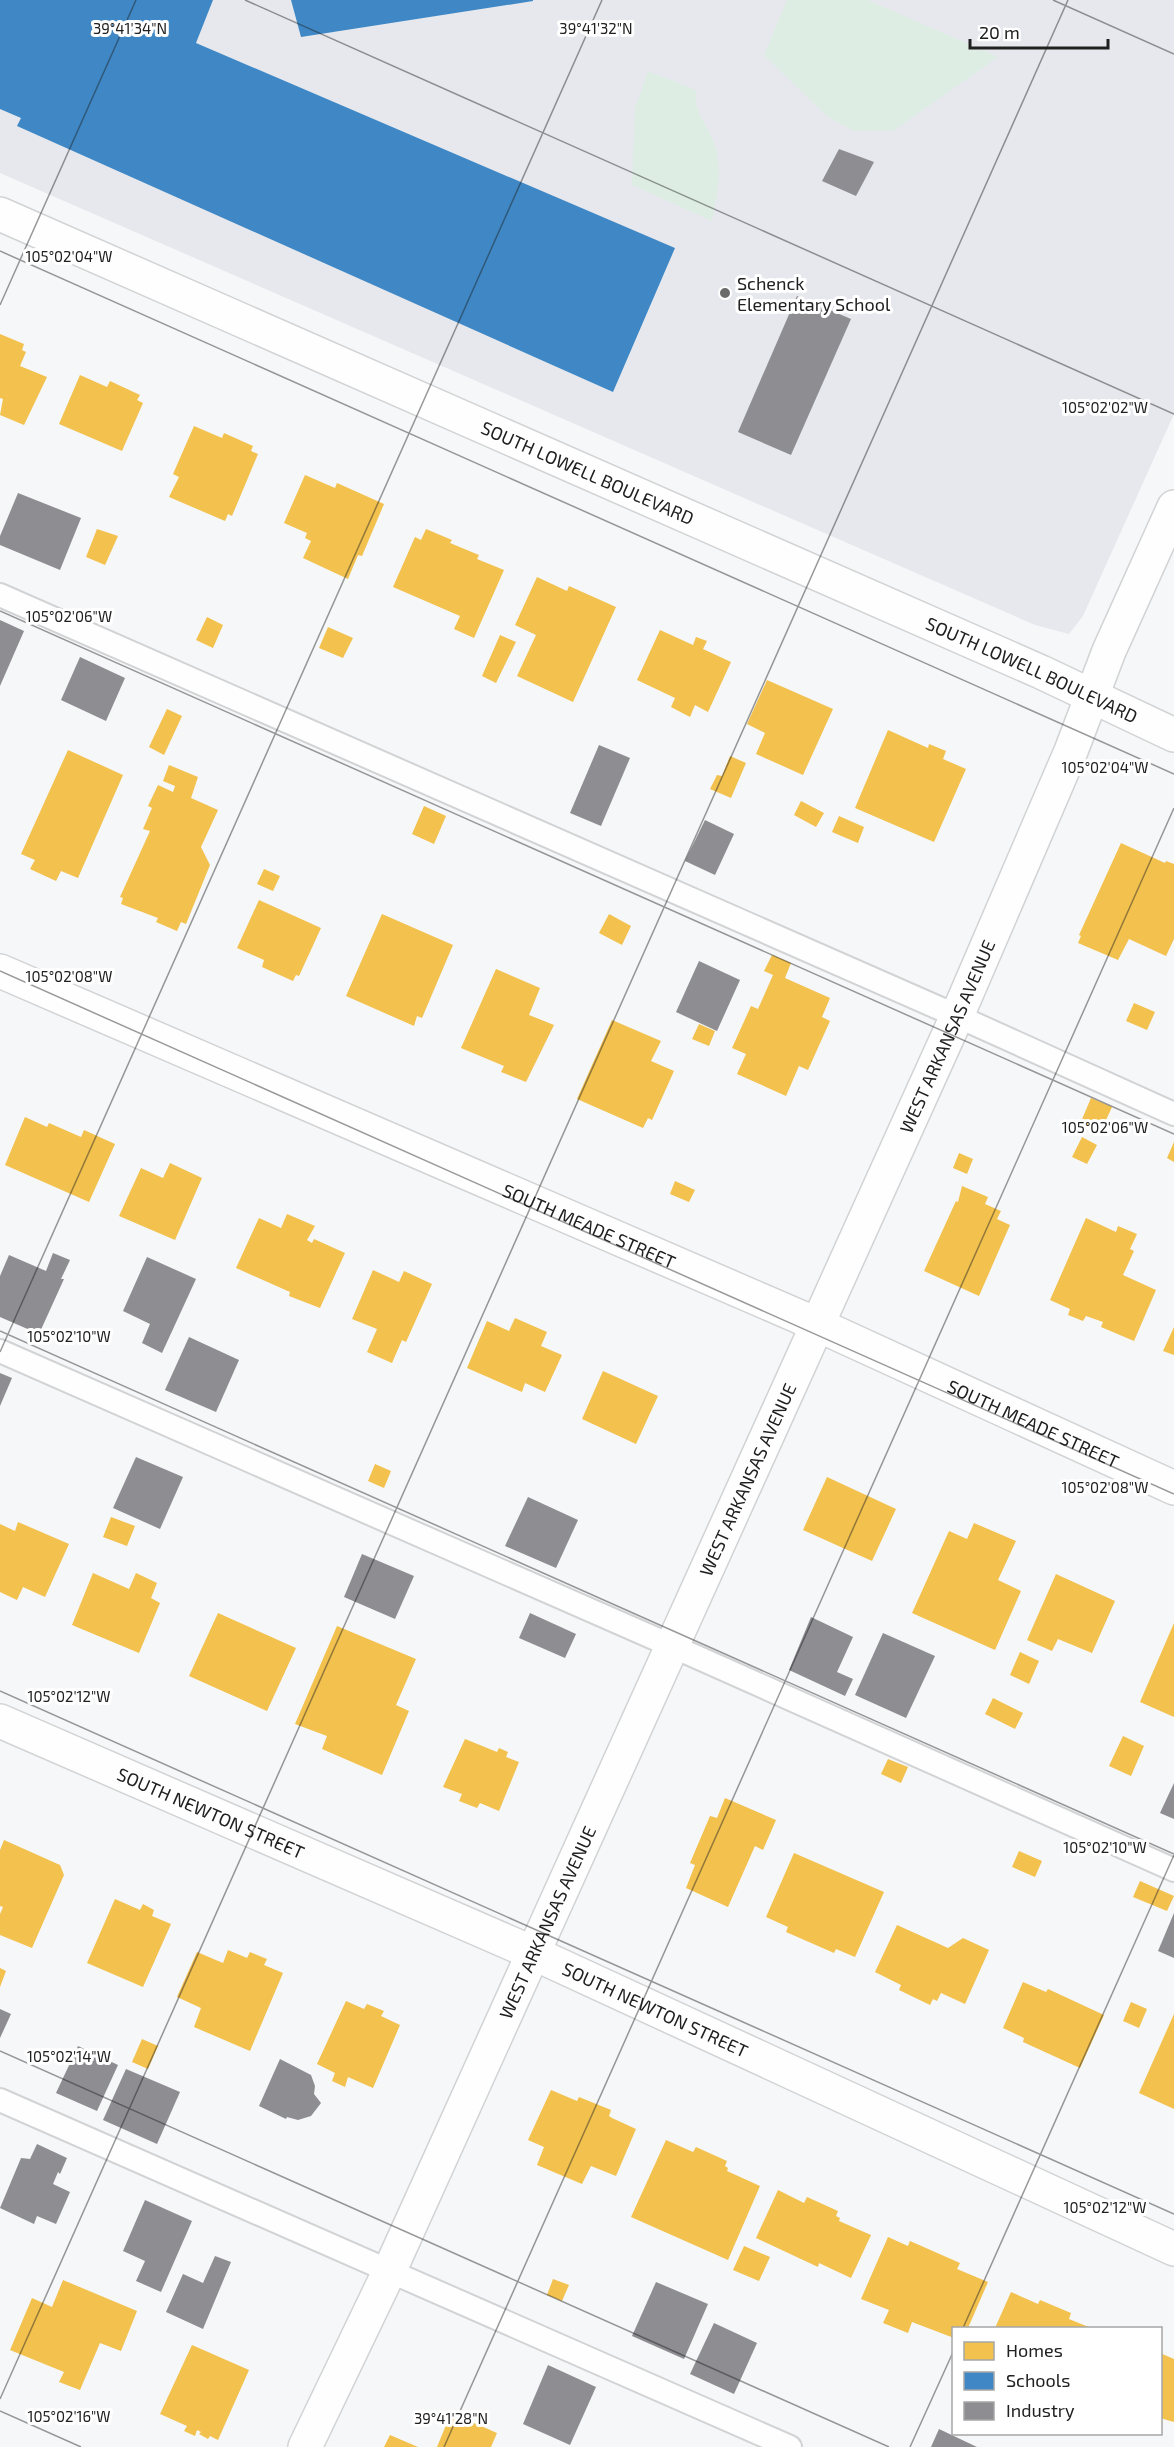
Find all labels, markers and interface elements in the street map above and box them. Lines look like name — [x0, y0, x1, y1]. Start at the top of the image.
scale bar — [970, 12, 1108, 50]
text: 39°41'34"N — [93, 19, 167, 37]
text: 39°41'32"N — [559, 19, 633, 37]
text: 20 m — [979, 21, 1020, 43]
text: 105°02'04"W — [26, 247, 112, 265]
place label: Schenck Elementary School — [737, 272, 891, 315]
marker: Schenck Elementary School — [718, 286, 732, 300]
text: 105°02'02"W — [1062, 398, 1148, 416]
street label: SOUTH LOWELL BOULEVARD — [478, 416, 697, 529]
text: 105°02'06"W — [26, 607, 112, 625]
street label: SOUTH LOWELL BOULEVARD — [923, 612, 1141, 727]
text: 105°02'04"W — [1062, 758, 1148, 776]
street label: WEST ARKANSAS AVENUE — [895, 936, 1000, 1136]
text: 105°02'08"W — [26, 967, 112, 985]
text: 105°02'06"W — [1062, 1118, 1148, 1136]
street label: SOUTH MEADE STREET — [499, 1179, 680, 1273]
text: 105°02'10"W — [27, 1327, 111, 1345]
street label: SOUTH MEADE STREET — [944, 1375, 1123, 1472]
street label: WEST ARKANSAS AVENUE — [694, 1380, 801, 1579]
text: 105°02'08"W — [1062, 1478, 1148, 1496]
text: 105°02'12"W — [27, 1687, 111, 1705]
street label: SOUTH NEWTON STREET — [114, 1762, 308, 1863]
street label: WEST ARKANSAS AVENUE — [494, 1822, 600, 2022]
text: 105°02'10"W — [1063, 1838, 1147, 1856]
street label: SOUTH NEWTON STREET — [559, 1957, 752, 2062]
text: 105°02'14"W — [27, 2047, 111, 2065]
text: 105°02'12"W — [1063, 2198, 1147, 2216]
legend — [952, 2327, 1162, 2435]
text: Homes — [1006, 2339, 1063, 2361]
text: Schools — [1006, 2369, 1070, 2391]
text: Industry — [1006, 2399, 1075, 2421]
text: 105°02'16"W — [27, 2407, 111, 2425]
text: 39°41'28"N — [414, 2409, 488, 2427]

